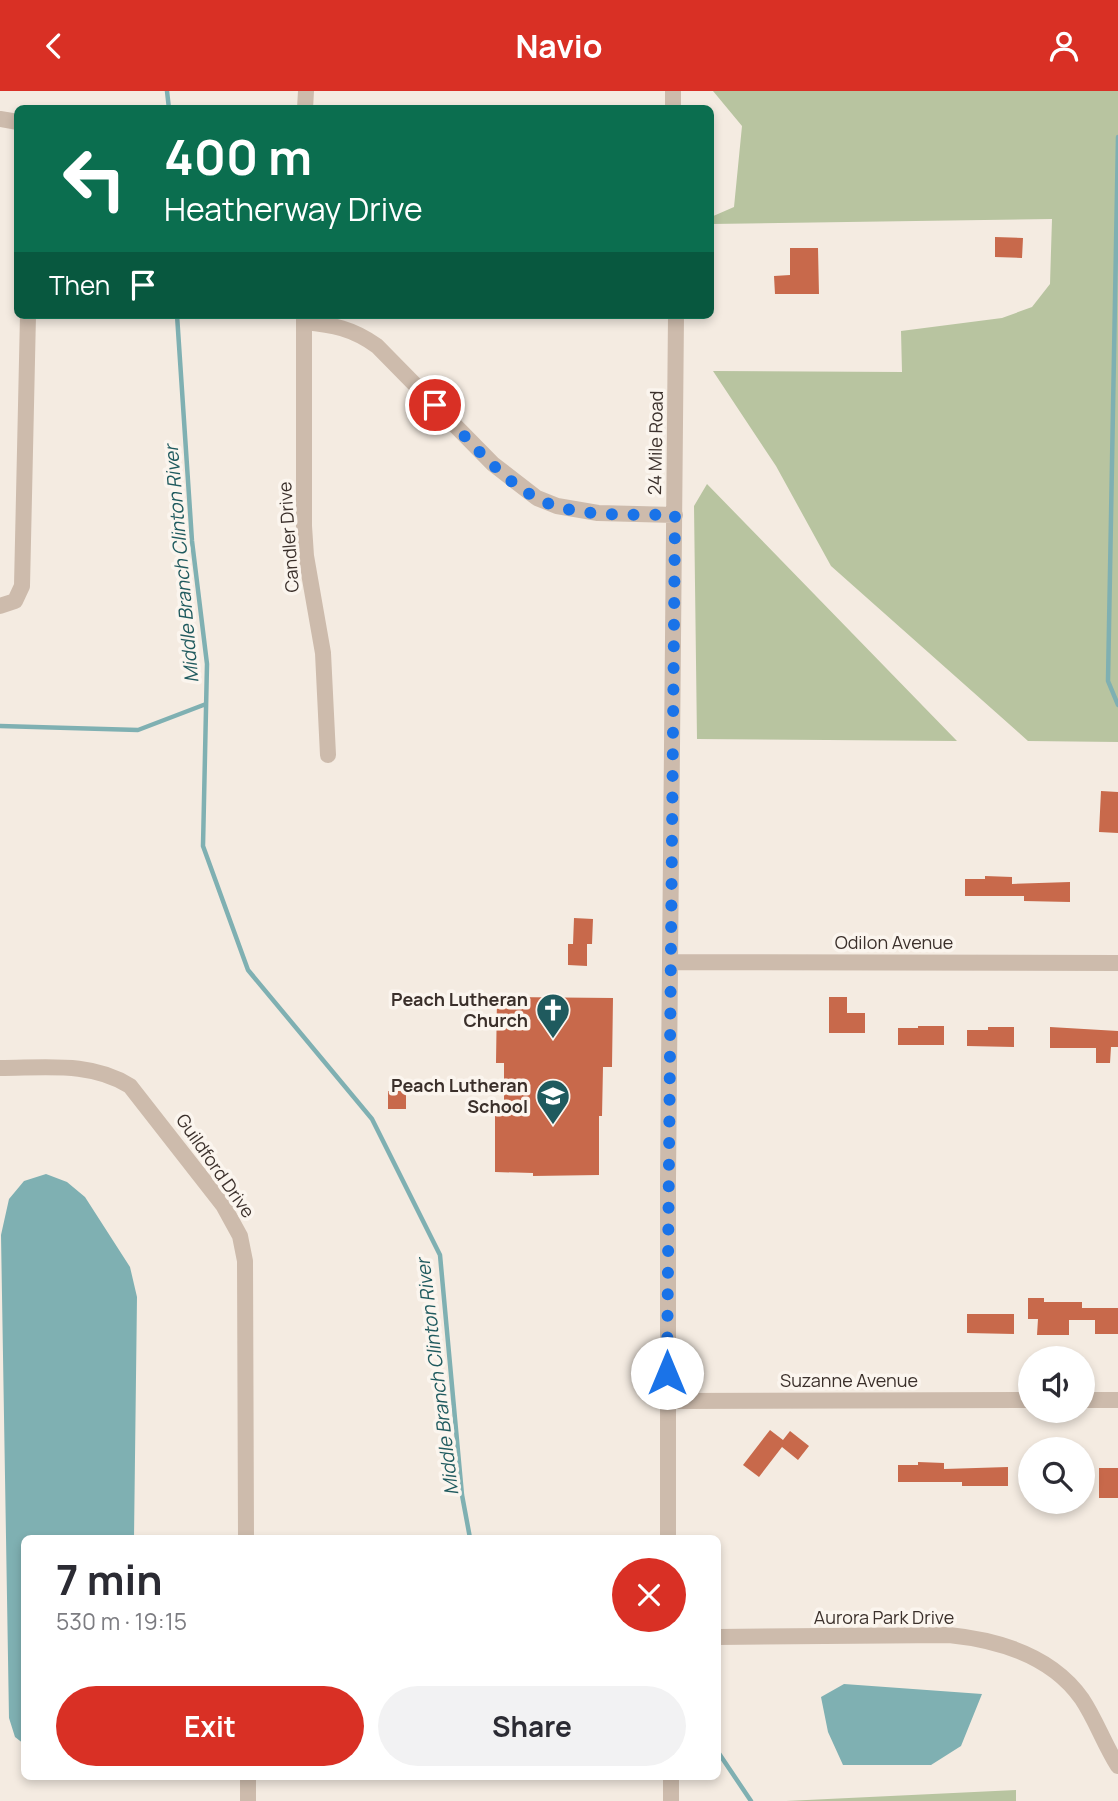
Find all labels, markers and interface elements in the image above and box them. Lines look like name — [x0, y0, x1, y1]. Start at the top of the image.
text: Navio — [515, 24, 603, 68]
icon: back — [35, 27, 73, 65]
icon: person — [1045, 27, 1083, 65]
text: 400 m — [164, 123, 312, 190]
icon: left — [49, 133, 140, 224]
text: Heatherway Drive — [164, 187, 423, 231]
icon: arrive — [124, 266, 162, 304]
text: Then — [49, 267, 110, 303]
pin — [405, 375, 465, 435]
icon: arrive — [416, 386, 454, 424]
street label: 24 Mile Road — [642, 391, 668, 495]
water label: Middle Branch Clinton River — [157, 442, 204, 684]
street label: Candler Drive — [272, 481, 304, 593]
street label: Odilon Avenue — [835, 930, 953, 954]
place label: Peach Lutheran Church — [391, 987, 528, 1032]
church icon: Peach Lutheran Church — [534, 991, 572, 1040]
place label: Peach Lutheran School — [391, 1073, 528, 1118]
school or university icon: Peach Lutheran School — [534, 1077, 572, 1126]
street label: Guildford Drive — [171, 1109, 261, 1222]
water label: Middle Branch Clinton River — [409, 1255, 464, 1497]
position arrow — [630, 1336, 704, 1410]
map controls — [1018, 1346, 1095, 1514]
button: sound — [1018, 1346, 1095, 1423]
street label: Suzanne Avenue — [780, 1368, 918, 1392]
button: search — [1018, 1437, 1095, 1514]
text: 7 min — [56, 1550, 163, 1608]
button: close — [612, 1558, 686, 1632]
text: 530 m · 19:15 — [56, 1605, 187, 1637]
street label: Aurora Park Drive — [814, 1605, 954, 1629]
button: Exit — [56, 1686, 364, 1766]
button: Share — [378, 1686, 686, 1766]

